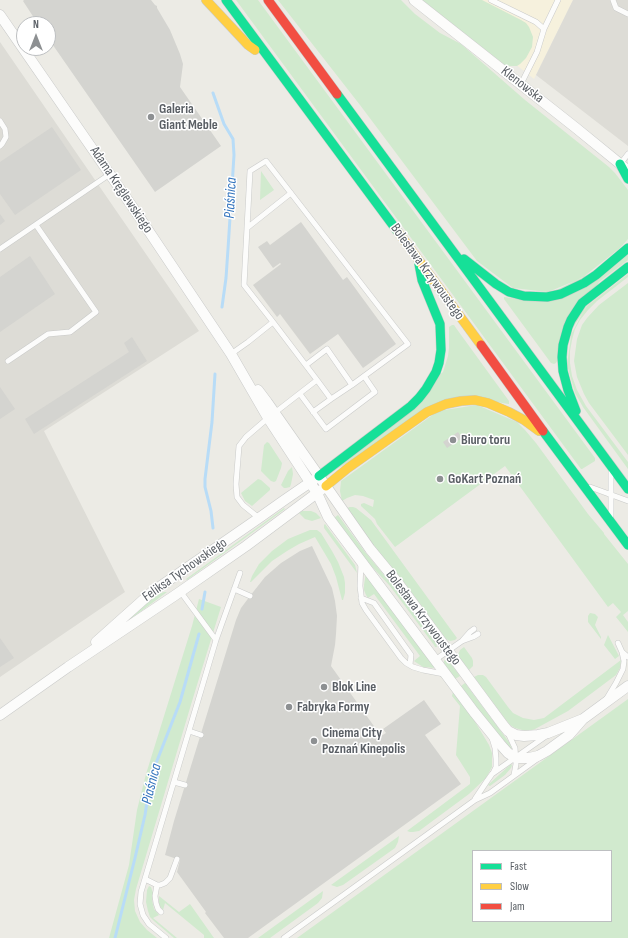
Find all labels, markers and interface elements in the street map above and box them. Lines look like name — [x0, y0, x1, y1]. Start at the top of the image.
north arrow — [16, 16, 56, 56]
text: N — [33, 18, 39, 31]
street label: Klenowska — [497, 63, 547, 107]
place label: Galeria Giant Meble — [159, 101, 218, 134]
marker: Galeria Giant Meble — [146, 112, 156, 122]
street label: Adama Kręglewskiego — [86, 143, 156, 237]
water label: Piaśnica — [221, 177, 241, 219]
street label: Bolesława Krzywoustego — [386, 221, 468, 323]
place label: Biuro toru — [461, 432, 510, 448]
marker: Biuro toru — [448, 435, 458, 445]
place label: GoKart Poznań — [448, 471, 521, 487]
marker: GoKart Poznań — [435, 474, 445, 484]
street label: Feliksa Tychowskiego — [139, 535, 231, 605]
street label: Bolesława Krzywoustego — [382, 567, 464, 669]
place label: Blok Line — [332, 679, 376, 695]
marker: Blok Line — [319, 682, 329, 692]
place label: Fabryka Formy — [297, 699, 369, 715]
marker: Fabryka Formy — [284, 702, 294, 712]
place label: Cinema City Poznań Kinepolis — [322, 725, 405, 758]
marker: Cinema City Poznań Kinepolis — [309, 736, 319, 746]
water label: Piaśnica — [138, 762, 166, 806]
legend — [472, 850, 612, 922]
text: Fast — [510, 859, 527, 874]
text: Slow — [510, 879, 529, 894]
text: Jam — [510, 899, 525, 914]

